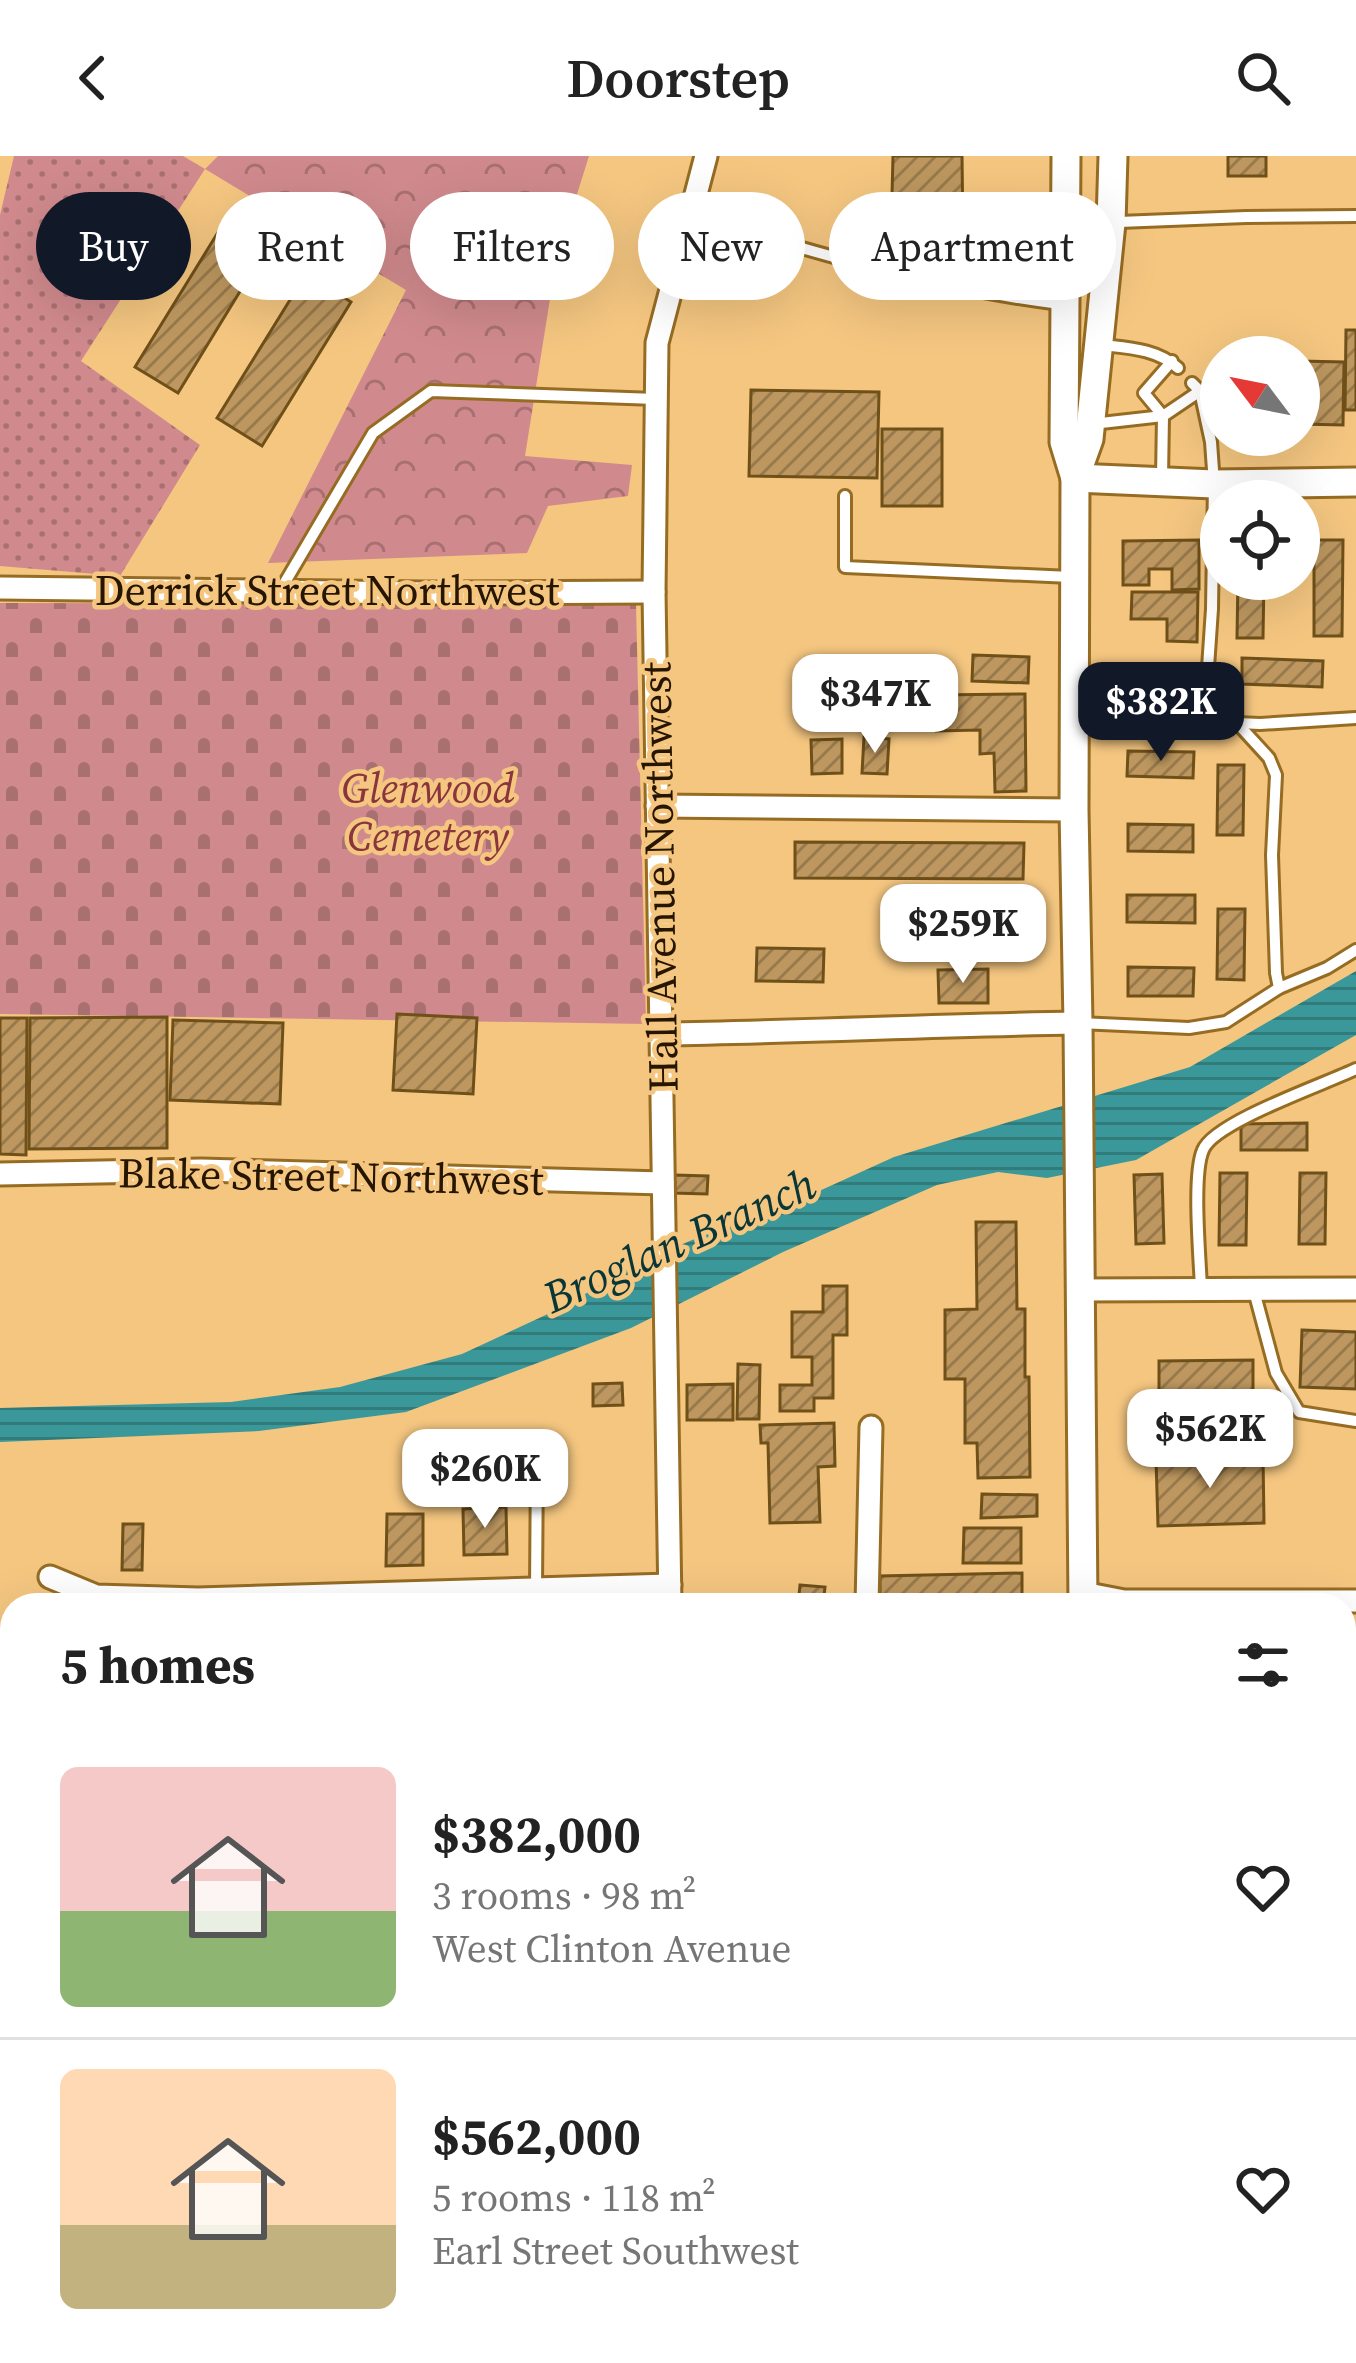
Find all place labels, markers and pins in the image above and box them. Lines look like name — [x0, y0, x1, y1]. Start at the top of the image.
pin: $347K — [791, 654, 959, 756]
pin: $382K — [1077, 662, 1245, 764]
pin: $259K — [879, 884, 1047, 986]
pin: $562K — [1126, 1389, 1294, 1491]
pin: $260K — [401, 1429, 569, 1531]

